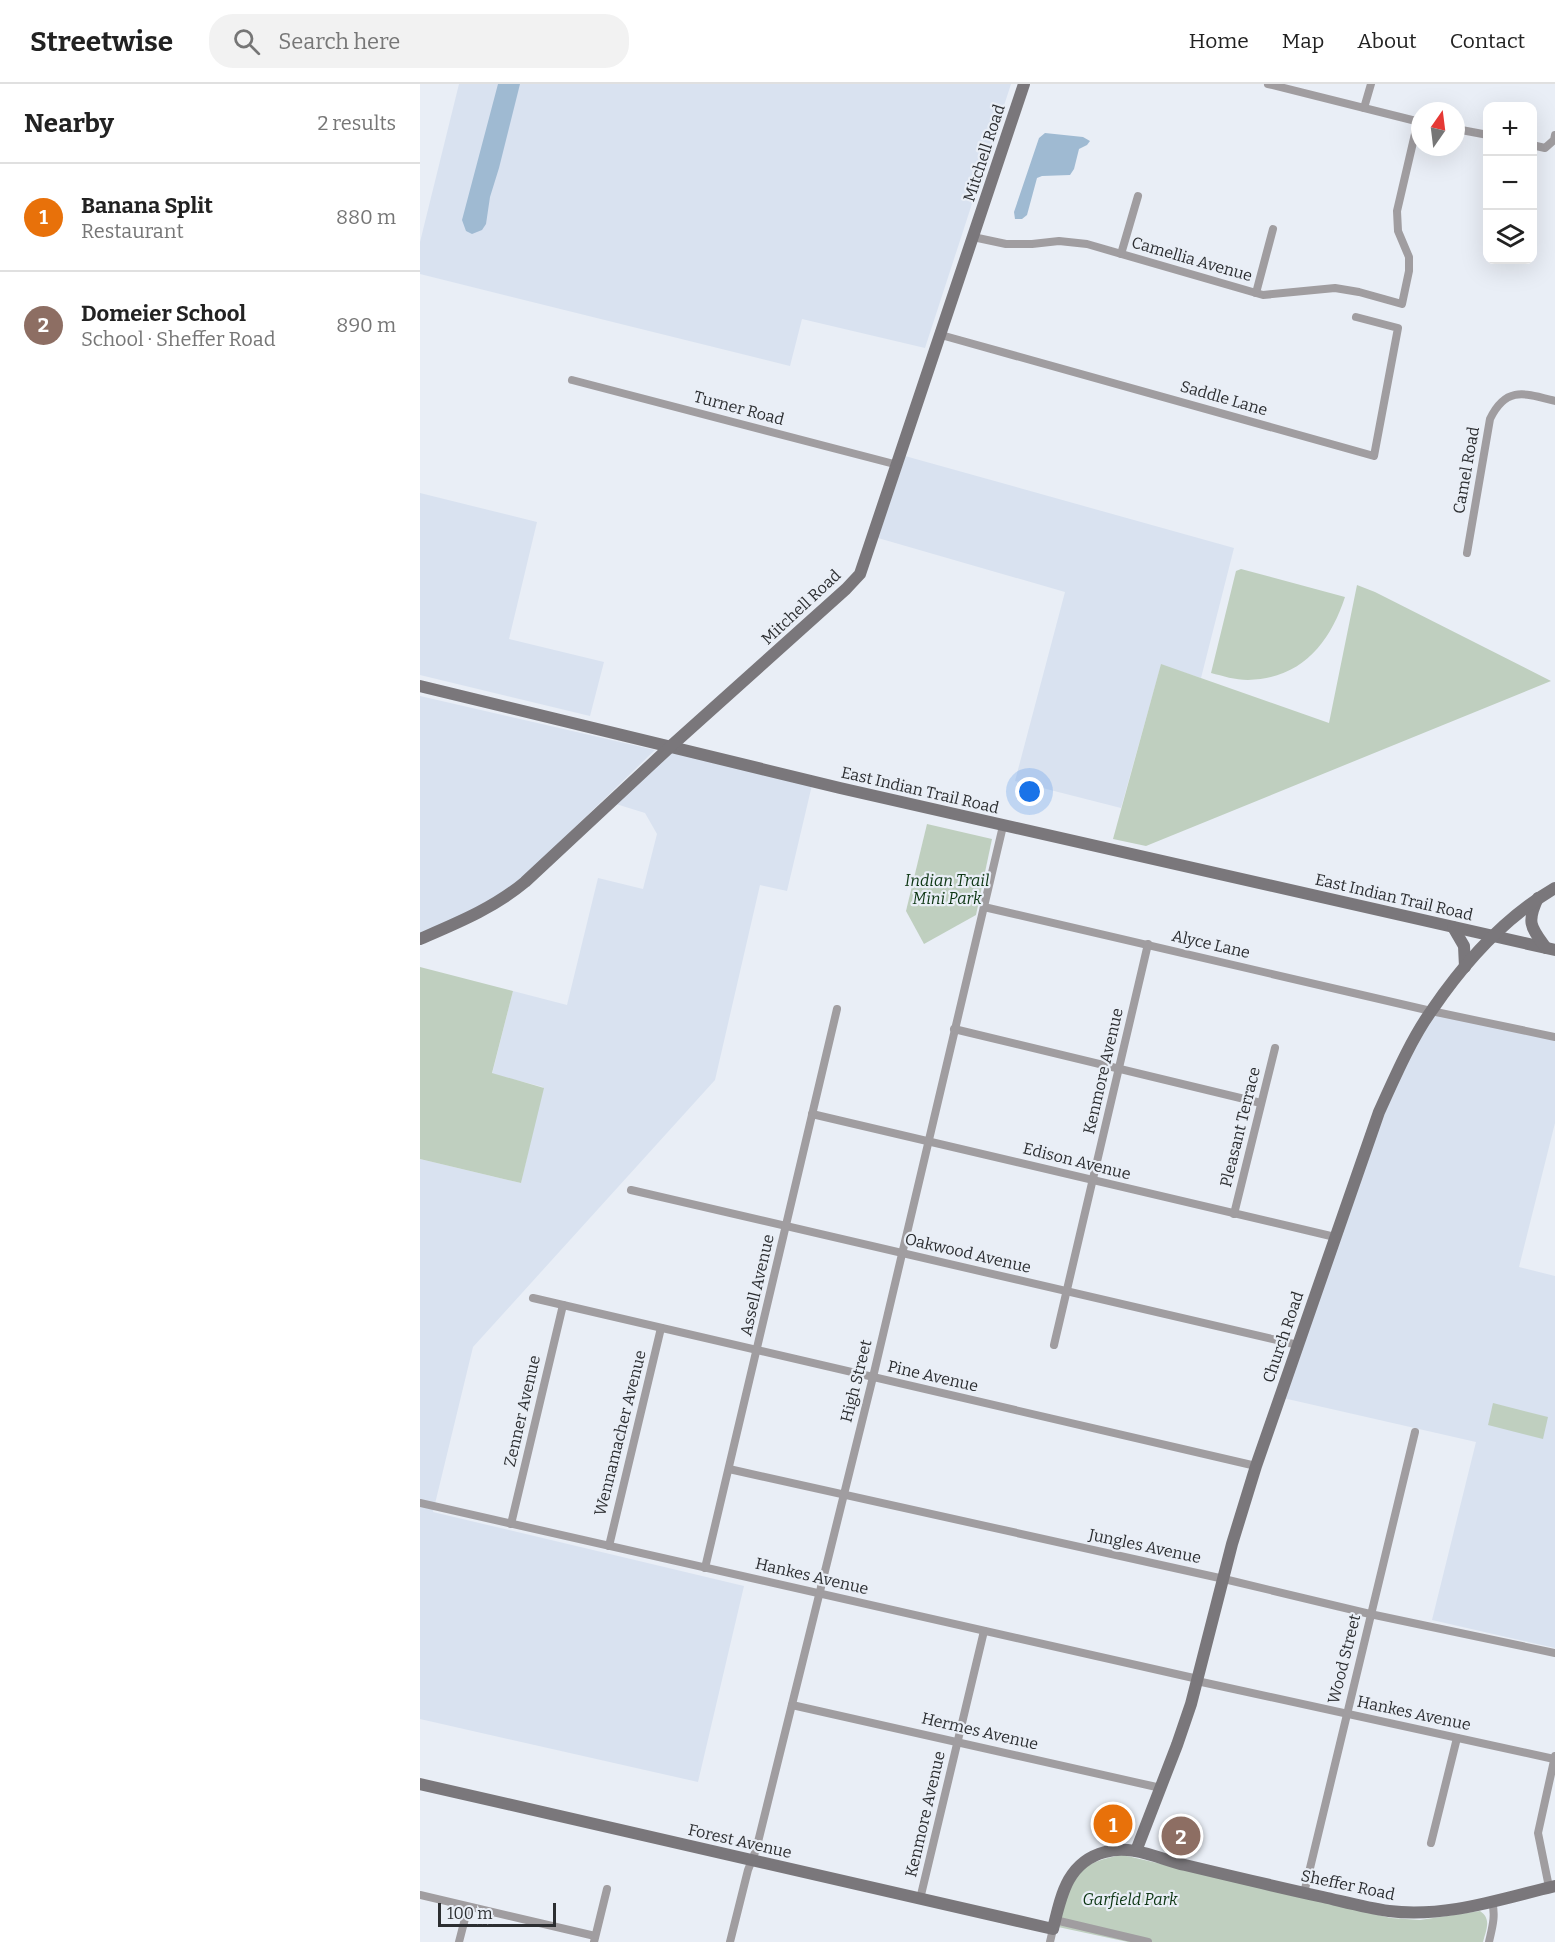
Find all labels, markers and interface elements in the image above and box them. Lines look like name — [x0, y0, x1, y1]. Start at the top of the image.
search box — [209, 14, 629, 68]
text: Streetwise — [30, 25, 173, 58]
icon: search — [230, 25, 263, 58]
text: Search here — [278, 28, 400, 55]
text: Home — [1189, 28, 1249, 54]
text: Map — [1282, 28, 1324, 54]
text: About — [1357, 28, 1417, 54]
text: Contact — [1450, 28, 1525, 54]
street label: Mitchell Road — [959, 101, 1009, 204]
north arrow — [1411, 102, 1465, 156]
map controls — [1483, 102, 1537, 264]
button: + — [1483, 102, 1537, 156]
text: Nearby — [24, 108, 114, 139]
text: 2 results — [317, 111, 396, 135]
button: − — [1483, 156, 1537, 210]
text: Banana Split — [81, 192, 213, 219]
text: 1 — [39, 205, 48, 229]
text: 880 m — [336, 205, 396, 229]
button: layers — [1483, 210, 1537, 264]
text: Restaurant — [81, 219, 184, 243]
street label: Camellia Avenue — [1129, 233, 1255, 285]
text: Domeier School — [81, 300, 246, 327]
text: 2 — [38, 313, 49, 337]
text: 890 m — [336, 313, 396, 337]
text: School · Sheffer Road — [81, 327, 276, 351]
street label: Saddle Lane — [1178, 376, 1270, 420]
street label: Turner Road — [692, 387, 787, 429]
street label: Camel Road — [1449, 424, 1483, 515]
street label: Mitchell Road — [757, 565, 845, 648]
street label: East Indian Trail Road — [839, 763, 1001, 818]
your location — [1015, 777, 1044, 806]
street label: East Indian Trail Road — [1313, 870, 1475, 925]
park label: Indian Trail Mini Park — [905, 871, 989, 908]
street label: Alyce Lane — [1170, 926, 1252, 962]
street label: Kenmore Avenue — [1079, 1006, 1127, 1136]
street label: Pleasant Terrace — [1216, 1065, 1264, 1189]
street label: Edison Avenue — [1021, 1138, 1133, 1184]
street label: Oakwood Avenue — [903, 1229, 1033, 1277]
street label: Assell Avenue — [736, 1232, 778, 1338]
street label: Church Road — [1259, 1288, 1308, 1385]
street label: High Street — [837, 1337, 875, 1424]
street label: Wennamacher Avenue — [590, 1348, 650, 1518]
street label: Zenner Avenue — [500, 1353, 544, 1469]
street label: Pine Avenue — [886, 1356, 980, 1396]
street label: Jungles Avenue — [1086, 1525, 1203, 1567]
street label: Hankes Avenue — [753, 1554, 871, 1598]
street label: Wood Street — [1324, 1612, 1364, 1706]
street label: Hankes Avenue — [1355, 1692, 1473, 1734]
street label: Hermes Avenue — [920, 1708, 1040, 1754]
street label: Kenmore Avenue — [901, 1749, 949, 1879]
pin: 1 — [1094, 1802, 1132, 1846]
pin: 2 — [1162, 1814, 1200, 1858]
street label: Forest Avenue — [686, 1820, 794, 1862]
street label: Sheffer Road — [1299, 1866, 1397, 1904]
park label: Garfield Park — [1082, 1890, 1178, 1909]
scale bar — [438, 1900, 556, 1928]
text: 100 m — [447, 1904, 492, 1923]

